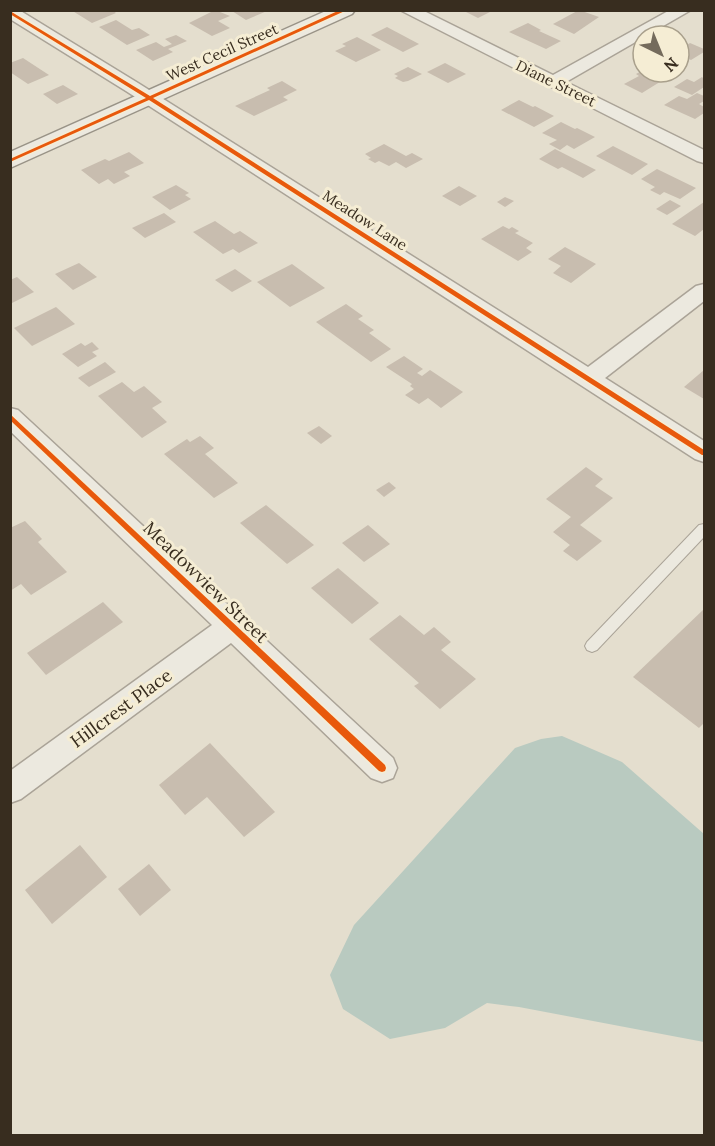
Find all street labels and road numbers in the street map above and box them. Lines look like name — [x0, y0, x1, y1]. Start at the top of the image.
street label: West Cecil Street — [163, 19, 281, 85]
street label: Diane Street — [513, 55, 599, 111]
street label: Meadow Lane — [319, 186, 411, 254]
street label: Meadowview Street — [139, 516, 274, 648]
street label: Hillcrest Place — [66, 663, 177, 753]

